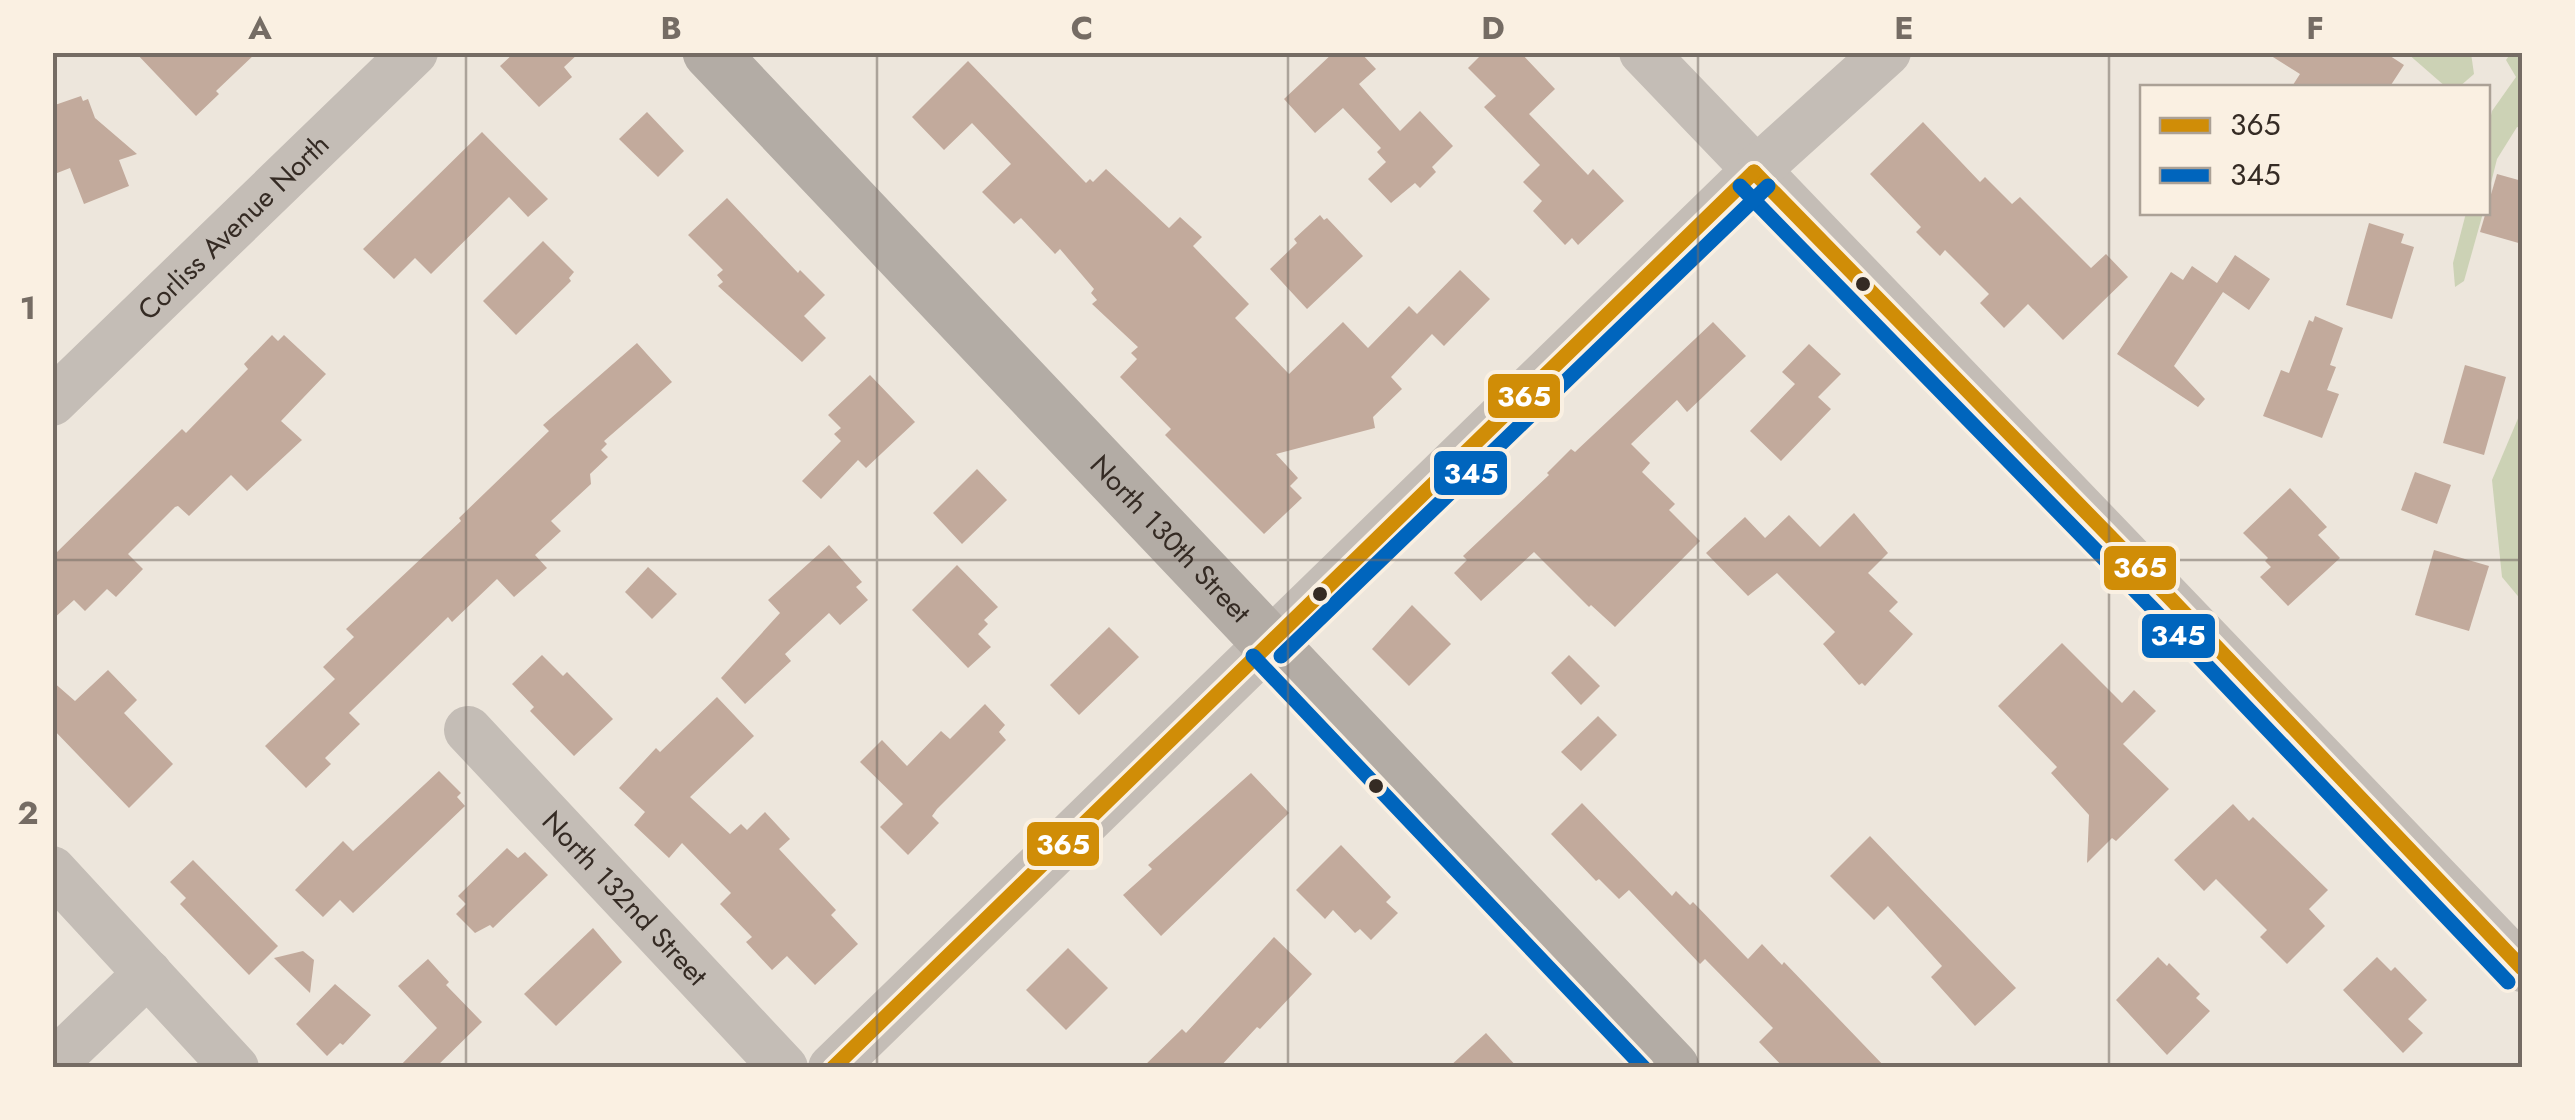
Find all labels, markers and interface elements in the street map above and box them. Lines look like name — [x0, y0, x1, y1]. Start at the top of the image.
text: A — [247, 5, 272, 51]
text: B — [660, 5, 682, 51]
text: C — [1071, 5, 1093, 51]
text: D — [1481, 5, 1505, 51]
text: E — [1894, 5, 1914, 51]
text: F — [2306, 5, 2324, 51]
legend — [2140, 85, 2490, 215]
text: 365 — [2230, 103, 2281, 146]
street label: Corliss Avenue North — [128, 125, 339, 330]
text: 345 — [2230, 153, 2281, 196]
unlabelled marker — [1853, 274, 1873, 294]
text: 1 — [20, 285, 36, 331]
line badge: 365 — [1486, 372, 1562, 420]
text: 365 — [1497, 376, 1551, 417]
street label: North 130th Street — [1081, 446, 1260, 632]
line badge: 345 — [1432, 449, 1509, 497]
text: 345 — [1444, 453, 1499, 494]
line badge: 365 — [2102, 544, 2178, 592]
text: 365 — [2113, 547, 2167, 588]
unlabelled marker — [1310, 584, 1330, 604]
line badge: 345 — [2140, 612, 2217, 660]
text: 345 — [2151, 615, 2206, 656]
unlabelled marker — [1366, 776, 1386, 796]
text: 2 — [18, 790, 39, 836]
street label: North 132nd Street — [532, 802, 717, 995]
line badge: 365 — [1025, 820, 1101, 868]
text: 365 — [1036, 824, 1090, 865]

